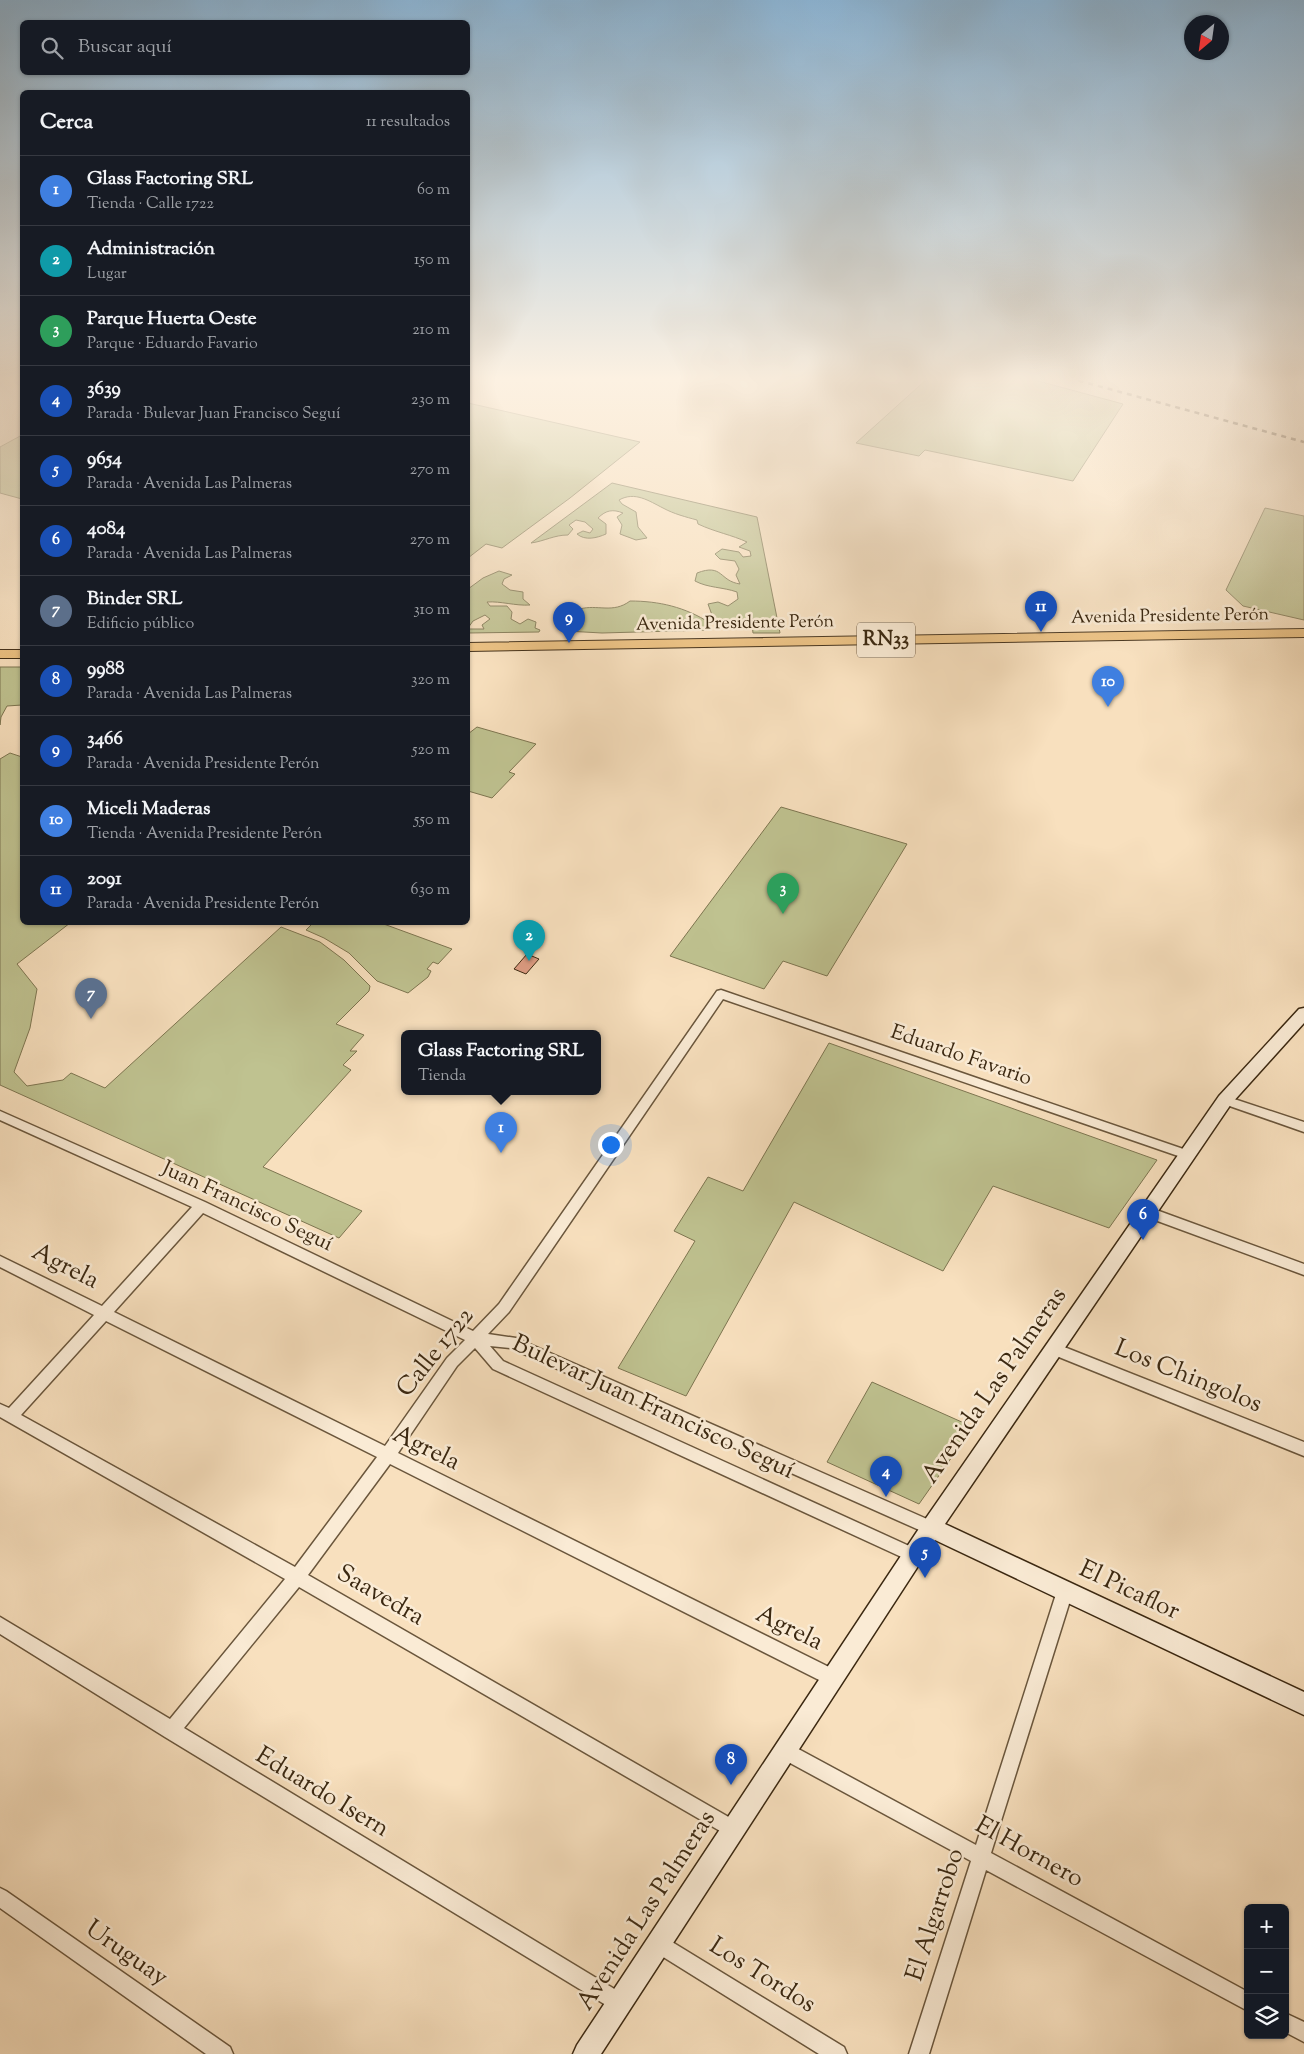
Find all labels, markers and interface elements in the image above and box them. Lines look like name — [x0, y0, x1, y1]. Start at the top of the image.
north arrow — [1184, 15, 1229, 60]
search box — [20, 20, 470, 75]
icon: search — [38, 34, 66, 62]
text: Buscar aquí — [78, 34, 172, 61]
text: Cerca — [40, 108, 93, 138]
text: 11 resultados — [366, 111, 450, 134]
text: Glass Factoring SRL — [87, 166, 253, 193]
text: 1 — [53, 179, 59, 202]
text: 60 m — [417, 179, 450, 202]
text: Tienda · Calle 1722 — [87, 193, 214, 216]
text: Administración — [87, 236, 215, 263]
text: 2 — [52, 249, 60, 272]
text: 150 m — [414, 249, 450, 272]
text: Lugar — [87, 263, 127, 286]
text: Parque Huerta Oeste — [87, 306, 256, 333]
text: 3 — [53, 319, 59, 342]
text: 210 m — [412, 319, 450, 342]
text: Parque · Eduardo Favario — [87, 333, 258, 356]
text: 3639 — [87, 376, 121, 403]
text: 4 — [52, 389, 60, 412]
text: 230 m — [411, 389, 450, 412]
text: Parada · Bulevar Juan Francisco Seguí — [87, 403, 341, 426]
text: 9654 — [87, 446, 122, 473]
text: 5 — [53, 459, 59, 482]
text: 270 m — [410, 459, 450, 482]
text: Parada · Avenida Las Palmeras — [87, 473, 292, 496]
text: 4084 — [87, 516, 125, 543]
text: 6 — [52, 529, 60, 552]
text: 270 m — [410, 529, 450, 552]
text: Parada · Avenida Las Palmeras — [87, 543, 292, 566]
text: Binder SRL — [87, 586, 182, 613]
pin: 11 — [1025, 591, 1057, 632]
text: 7 — [52, 599, 60, 622]
text: 310 m — [413, 599, 450, 622]
pin: 9 — [553, 602, 585, 643]
street label: Avenida Presidente Perón — [1071, 602, 1270, 632]
street label: Avenida Presidente Perón — [636, 609, 835, 639]
text: Edificio público — [87, 613, 194, 636]
road number: RN33 — [857, 622, 915, 658]
text: 9988 — [87, 656, 124, 683]
pin: 10 — [1092, 666, 1124, 707]
text: 8 — [52, 669, 60, 692]
text: 320 m — [411, 669, 450, 692]
text: Parada · Avenida Las Palmeras — [87, 683, 292, 706]
text: 3466 — [87, 726, 123, 753]
text: 9 — [52, 739, 60, 762]
text: 520 m — [412, 739, 450, 762]
text: Parada · Avenida Presidente Perón — [87, 753, 320, 776]
text: Miceli Maderas — [87, 796, 211, 823]
text: 10 — [49, 809, 63, 832]
text: 550 m — [414, 809, 450, 832]
text: Tienda · Avenida Presidente Perón — [87, 823, 322, 846]
text: 2091 — [87, 866, 122, 893]
pin: 3 — [767, 873, 799, 914]
text: 11 — [51, 879, 61, 902]
text: 630 m — [411, 879, 450, 902]
text: Parada · Avenida Presidente Perón — [87, 893, 320, 916]
pin: 2 — [513, 920, 545, 961]
pin: 7 — [75, 978, 107, 1019]
street label: Eduardo Favario — [886, 1018, 1036, 1094]
popup — [401, 1030, 601, 1095]
text: Glass Factoring SRL — [418, 1038, 584, 1065]
text: Tienda — [418, 1065, 466, 1088]
pin: 1 — [485, 1112, 517, 1153]
your location — [598, 1132, 624, 1158]
street label: Juan Francisco Seguí — [156, 1154, 337, 1260]
pin: 6 — [1127, 1199, 1159, 1240]
street label: Agrela — [25, 1235, 105, 1299]
street label: Avenida Las Palmeras — [914, 1280, 1076, 1492]
street label: Calle 1722 — [389, 1300, 484, 1406]
street label: Bulevar Juan Francisco Seguí — [506, 1327, 800, 1489]
street label: Los Chingolos — [1109, 1331, 1267, 1423]
street label: Agrela — [386, 1417, 466, 1481]
pin: 4 — [870, 1456, 902, 1497]
pin: 5 — [909, 1537, 941, 1578]
street label: El Picaflor — [1073, 1552, 1186, 1630]
street label: Saavedra — [329, 1556, 431, 1636]
street label: Agrela — [749, 1597, 829, 1661]
street label: Eduardo Isern — [248, 1739, 396, 1847]
pin: 8 — [715, 1744, 747, 1785]
street label: Avenida Las Palmeras — [569, 1804, 725, 2018]
street label: El Hornero — [968, 1808, 1090, 1898]
street label: El Algarrobo — [898, 1844, 974, 1986]
map controls — [1244, 1904, 1289, 2039]
button: + — [1244, 1904, 1289, 1949]
street label: Uruguay — [77, 1912, 175, 1996]
street label: Los Tordos — [702, 1929, 822, 2023]
button: − — [1244, 1949, 1289, 1994]
button: layers — [1244, 1994, 1289, 2039]

